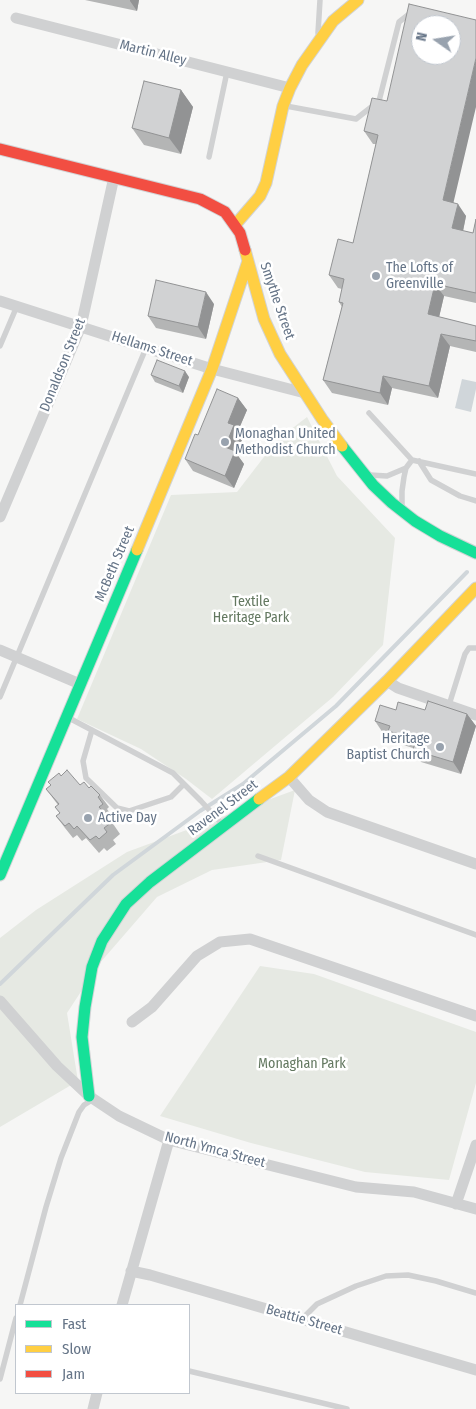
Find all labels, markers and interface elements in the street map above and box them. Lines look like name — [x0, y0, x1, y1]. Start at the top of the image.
north arrow — [411, 15, 461, 65]
text: N — [413, 31, 431, 43]
street label: Martin Alley — [118, 37, 188, 69]
street label: Smythe Street — [256, 260, 298, 342]
place label: The Lofts of Greenville — [386, 260, 453, 292]
marker: The Lofts of Greenville — [370, 270, 382, 282]
street label: Donaldson Street — [37, 316, 89, 414]
street label: Hellams Street — [109, 328, 195, 370]
place label: Monaghan United Methodist Church — [235, 426, 336, 458]
marker: Monaghan United Methodist Church — [219, 436, 231, 448]
street label: McBeth Street — [92, 524, 138, 604]
park label: Textile Heritage Park — [213, 594, 289, 626]
place label: Heritage Baptist Church — [347, 731, 430, 764]
marker: Heritage Baptist Church — [434, 741, 446, 753]
street label: Ravenel Street — [185, 776, 261, 840]
place label: Active Day — [98, 810, 157, 826]
marker: Active Day — [82, 812, 94, 824]
park label: Monaghan Park — [258, 1056, 346, 1072]
street label: North Ymca Street — [163, 1128, 267, 1172]
street label: Beattie Street — [264, 1301, 344, 1339]
legend — [15, 1304, 190, 1394]
text: Fast — [62, 1315, 86, 1333]
text: Slow — [62, 1340, 91, 1358]
text: Jam — [62, 1365, 85, 1383]

